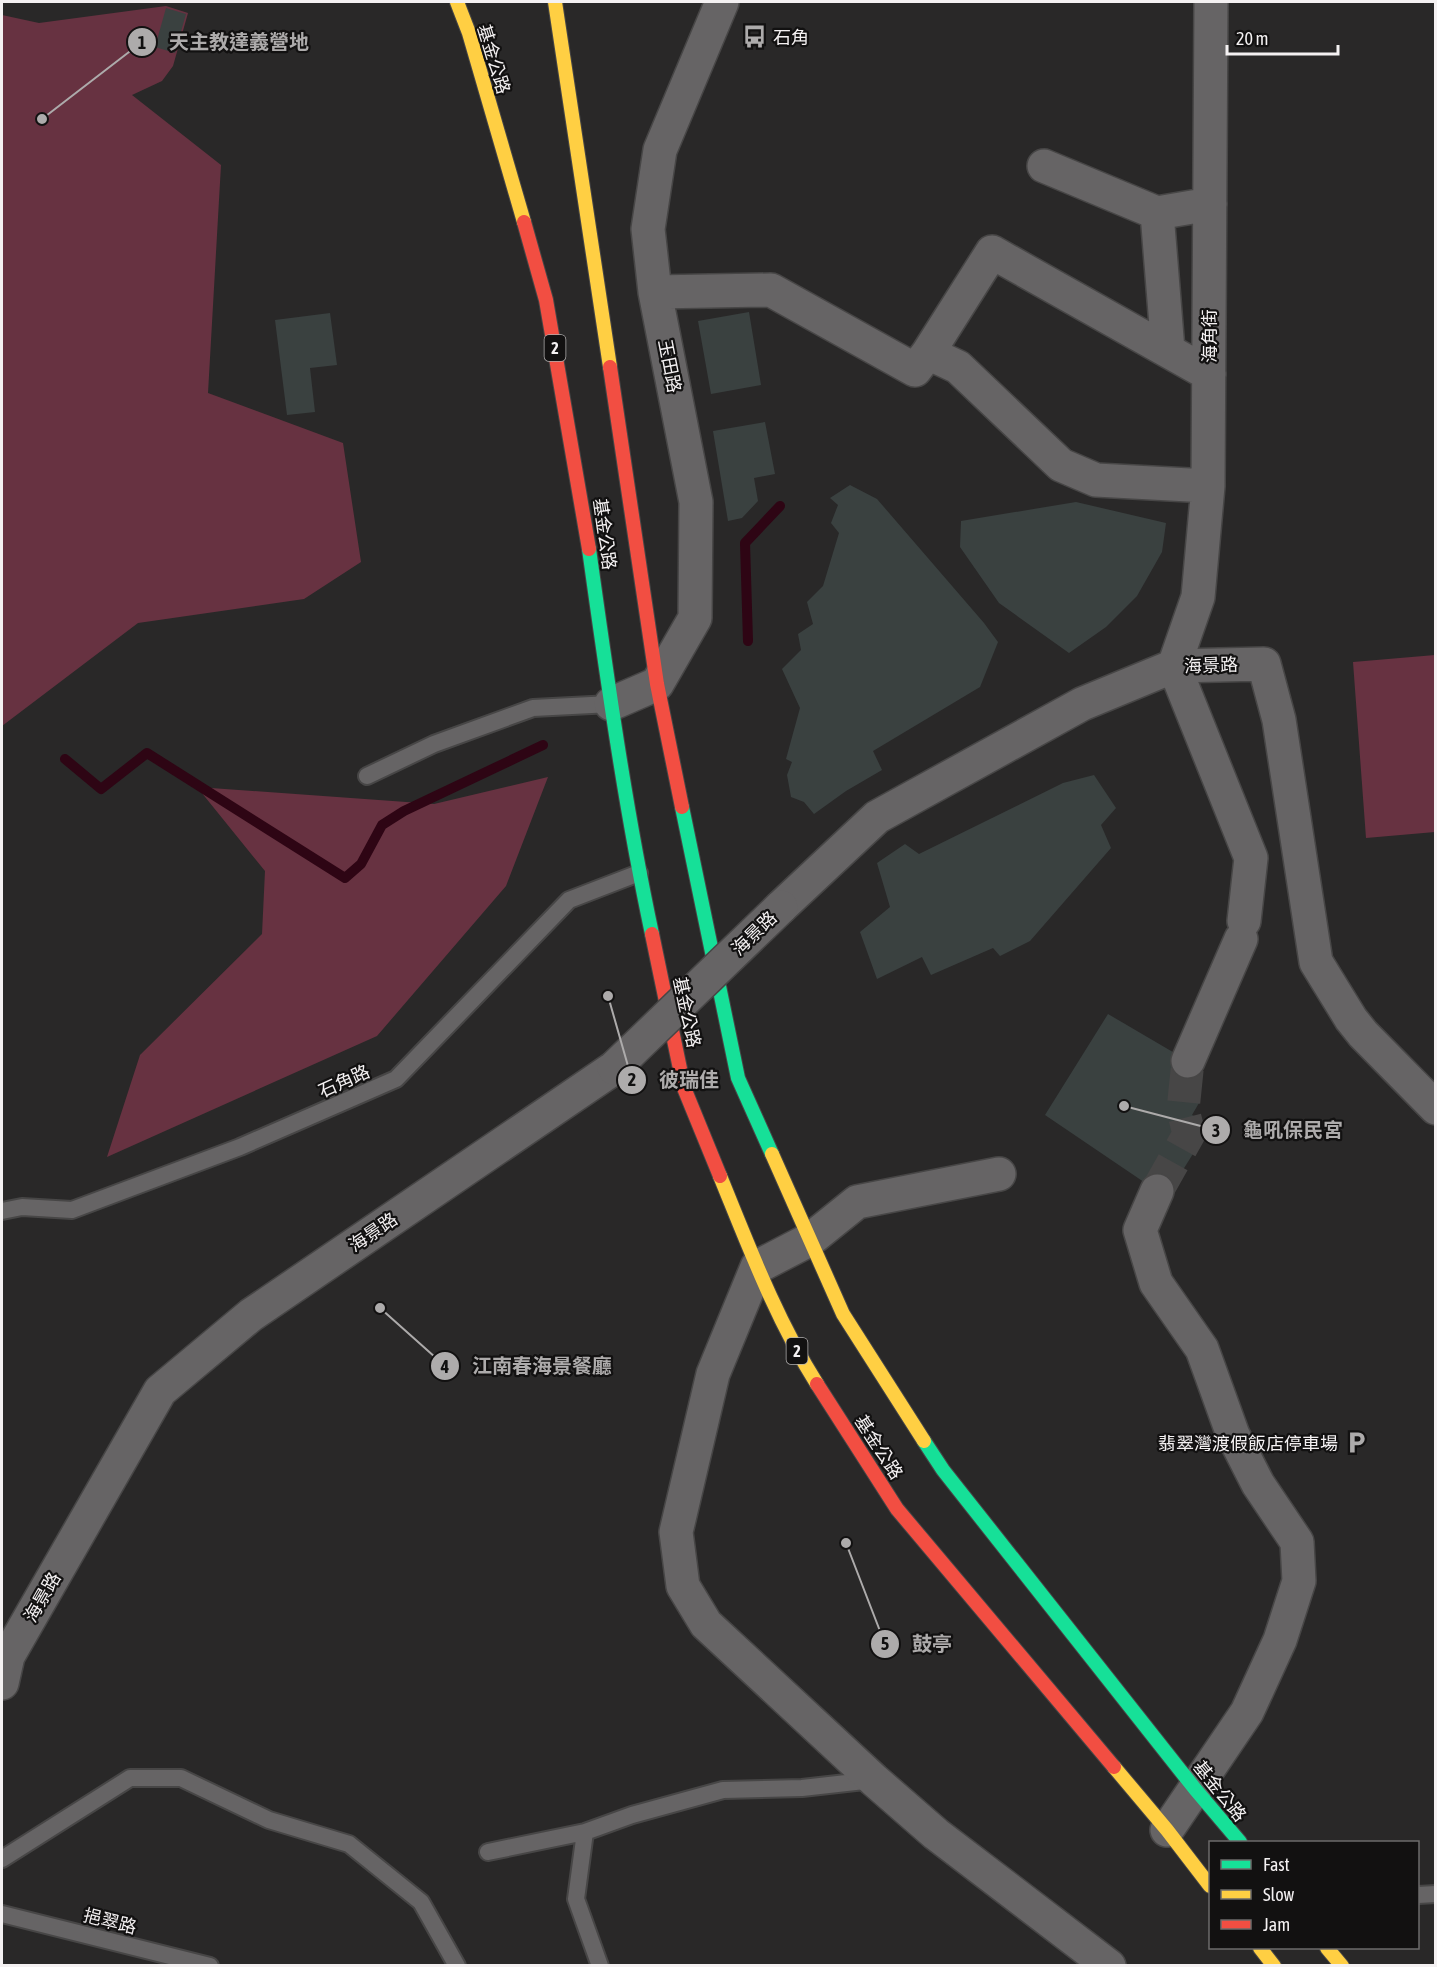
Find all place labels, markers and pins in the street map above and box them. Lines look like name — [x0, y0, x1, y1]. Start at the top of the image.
callout: 天主教達義營地 — [127, 23, 321, 61]
bus stop icon: 石角 — [742, 24, 768, 50]
place label: 石角 — [773, 27, 809, 48]
callout: 彼瑞佳 — [617, 1061, 731, 1099]
callout: 龜吼保民宮 — [1201, 1111, 1355, 1149]
callout: 江南春海景餐廳 — [430, 1347, 624, 1385]
parking icon: 翡翠灣渡假飯店停車場 — [1343, 1430, 1369, 1456]
place label: 翡翠灣渡假飯店停車場 — [1158, 1433, 1338, 1454]
callout: 鼓亭 — [870, 1625, 964, 1663]

